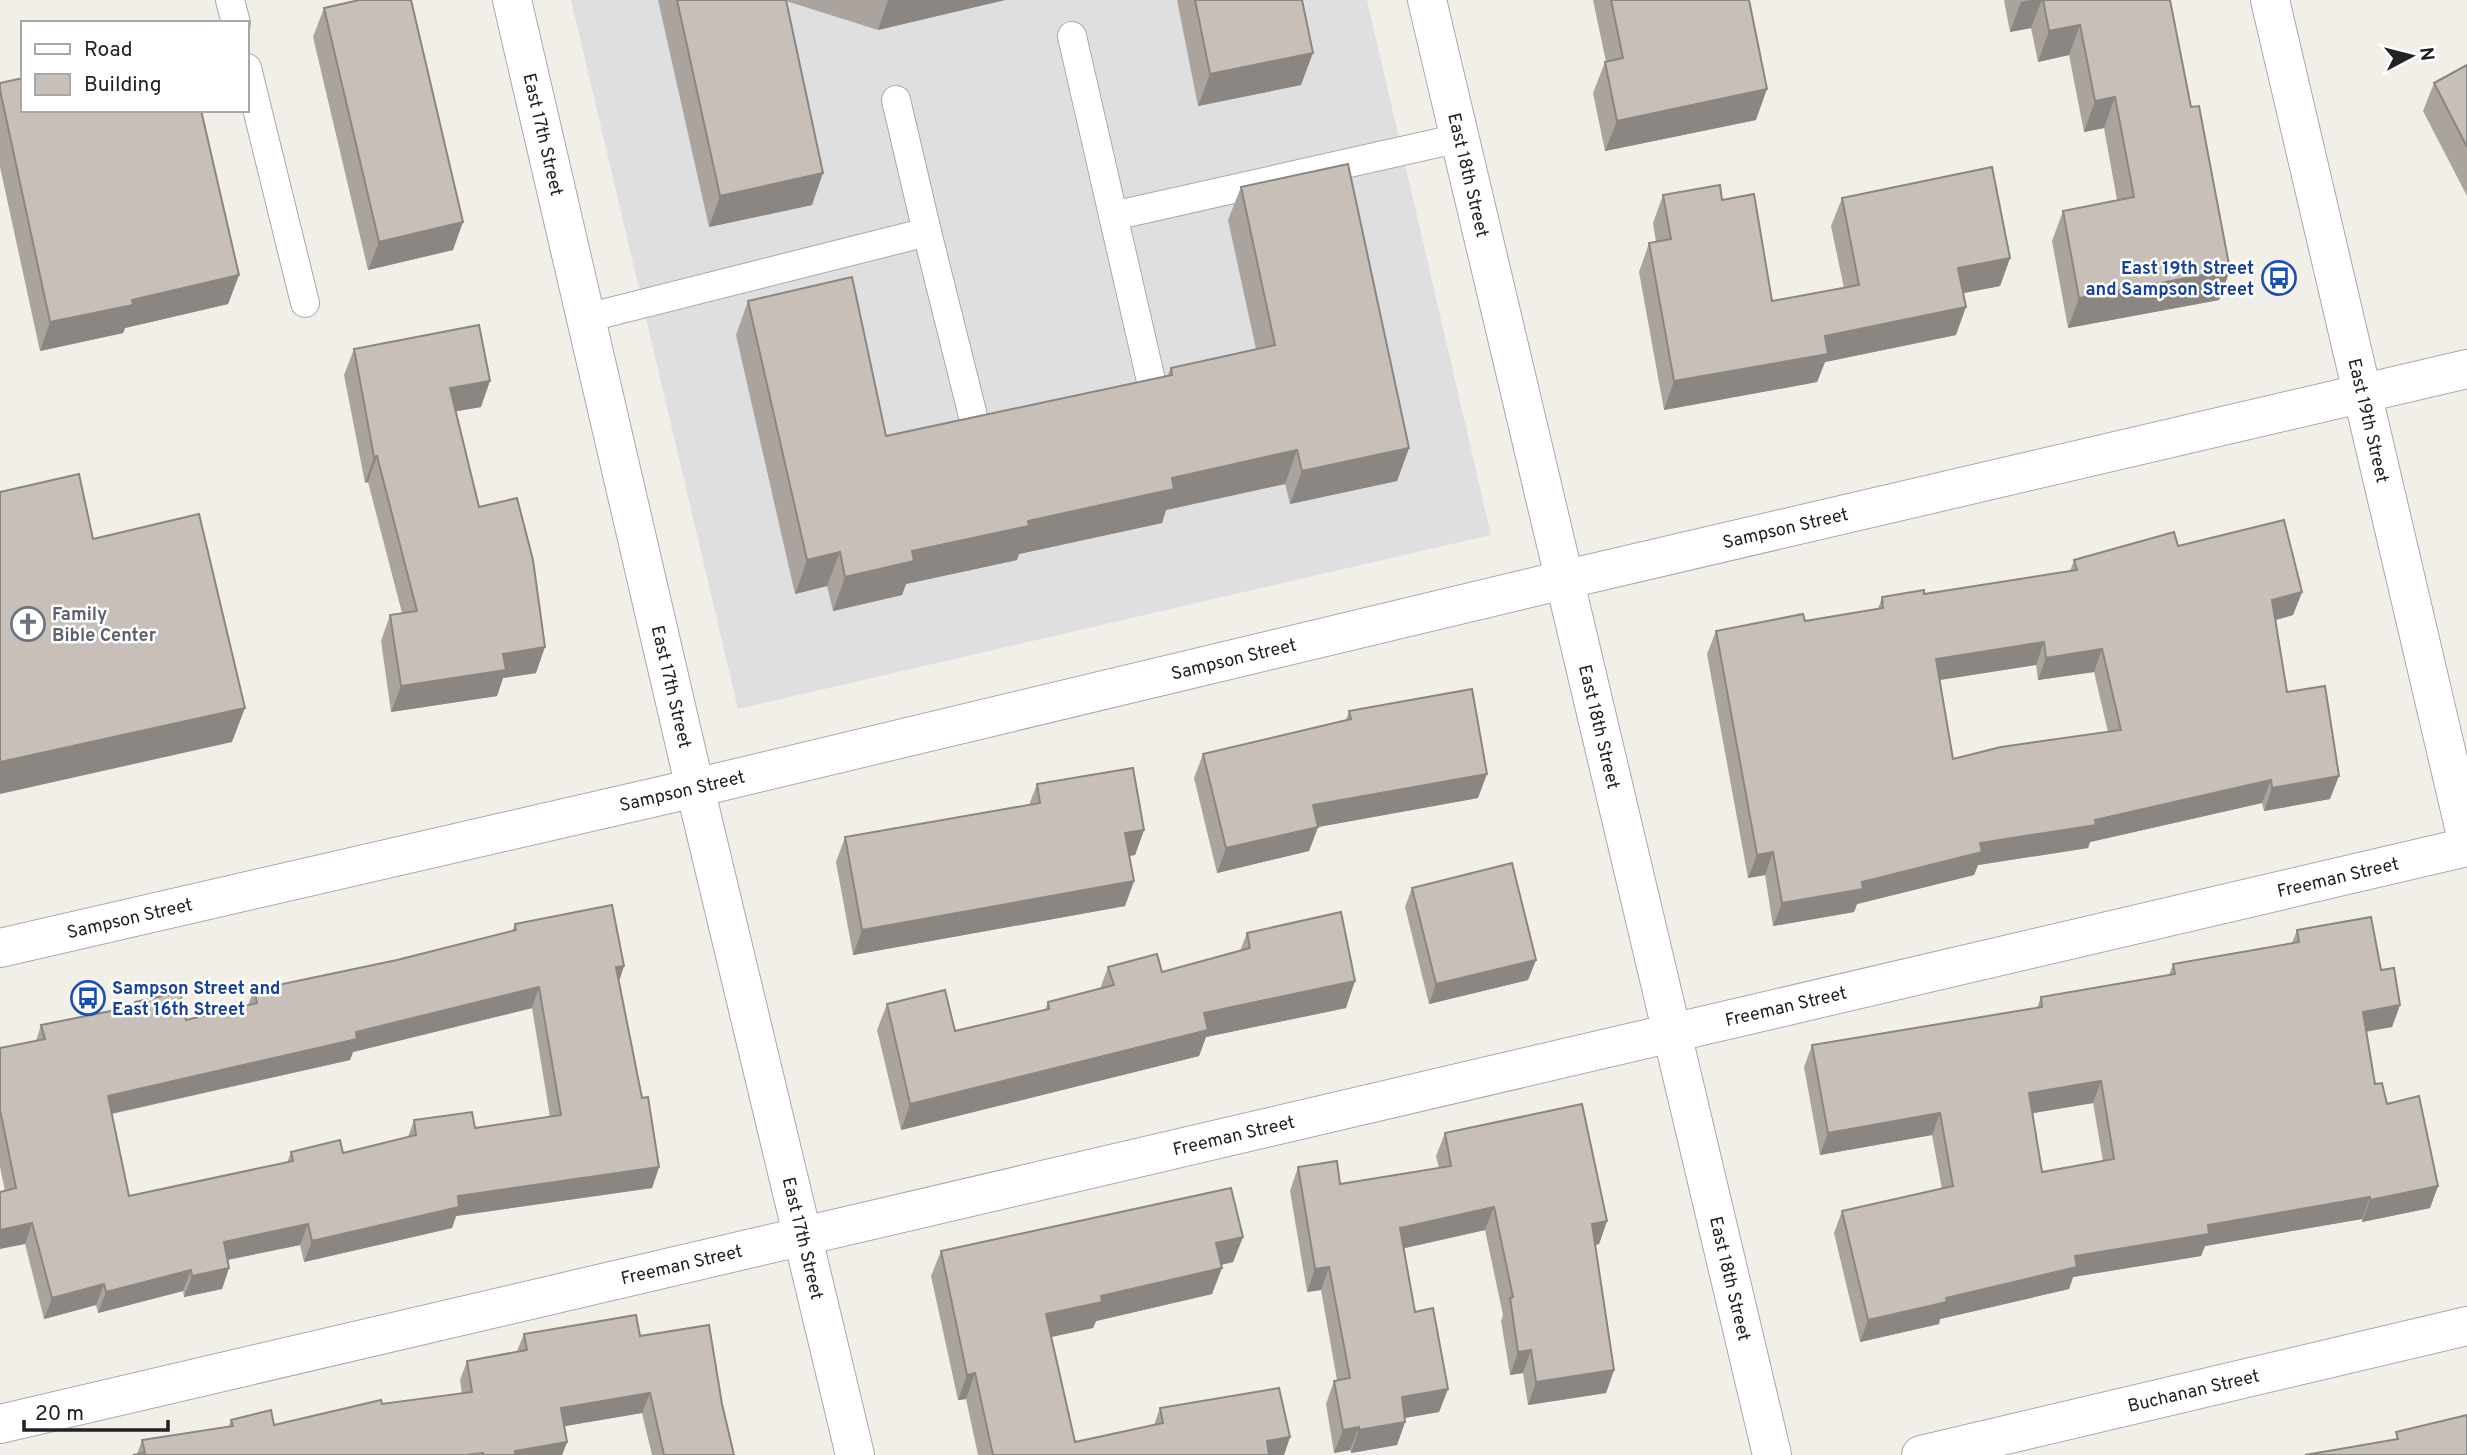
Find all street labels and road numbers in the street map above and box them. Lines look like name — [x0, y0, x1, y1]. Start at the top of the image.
street label: East 17th Street — [516, 71, 567, 198]
street label: East 18th Street — [1441, 111, 1493, 240]
street label: East 19th Street — [2341, 356, 2393, 486]
street label: Sampson Street — [1721, 504, 1851, 555]
street label: East 17th Street — [645, 623, 695, 751]
street label: Sampson Street — [1169, 634, 1299, 687]
street label: East 18th Street — [1572, 663, 1624, 792]
street label: Sampson Street — [617, 766, 748, 818]
street label: Freeman Street — [2275, 853, 2401, 904]
street label: Sampson Street — [65, 894, 195, 945]
street label: Freeman Street — [1723, 982, 1849, 1033]
street label: Freeman Street — [1171, 1112, 1297, 1162]
street label: East 17th Street — [776, 1175, 827, 1302]
street label: East 18th Street — [1703, 1214, 1755, 1343]
street label: Freeman Street — [619, 1241, 745, 1291]
street label: Buchanan Street — [2126, 1365, 2262, 1419]

